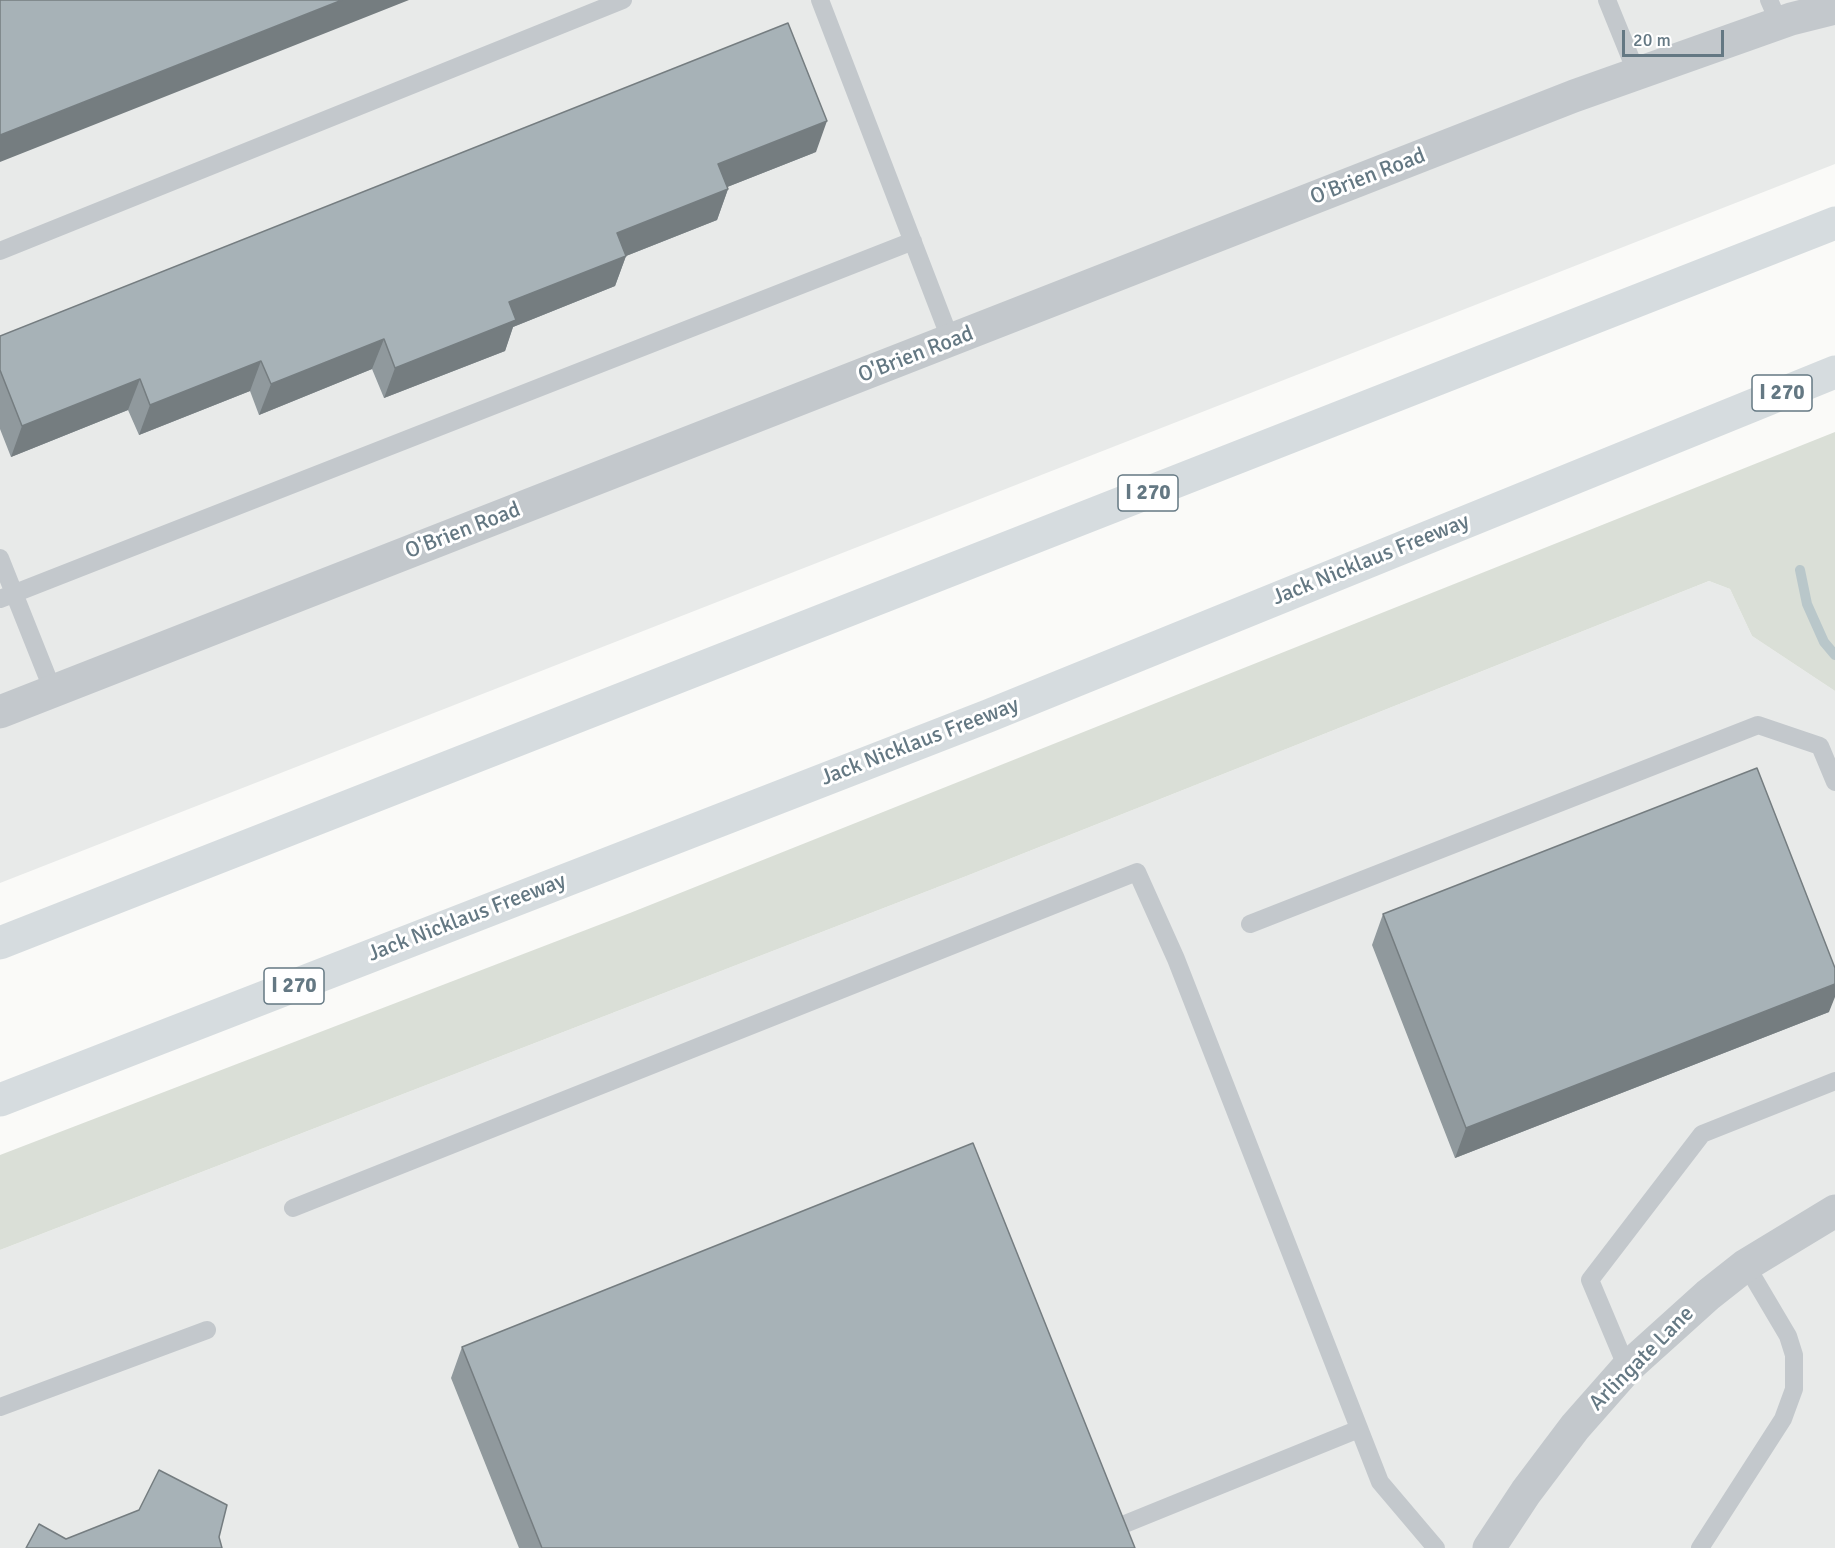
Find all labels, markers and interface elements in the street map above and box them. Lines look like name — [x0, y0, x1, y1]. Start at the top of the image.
scale bar — [1625, 18, 1727, 56]
text: 20 m — [1633, 29, 1671, 51]
street label: O'Brien Road — [1307, 143, 1429, 211]
street label: O'Brien Road — [855, 321, 977, 389]
road number: I 270 — [1752, 375, 1812, 411]
road number: I 270 — [1118, 475, 1178, 511]
street label: O'Brien Road — [402, 497, 524, 565]
street label: Jack Nicklaus Freeway — [1269, 508, 1473, 612]
street label: Jack Nicklaus Freeway — [817, 692, 1023, 792]
street label: Jack Nicklaus Freeway — [364, 868, 570, 968]
road number: I 270 — [264, 968, 324, 1004]
street label: Arlingate Lane — [1584, 1301, 1700, 1417]

